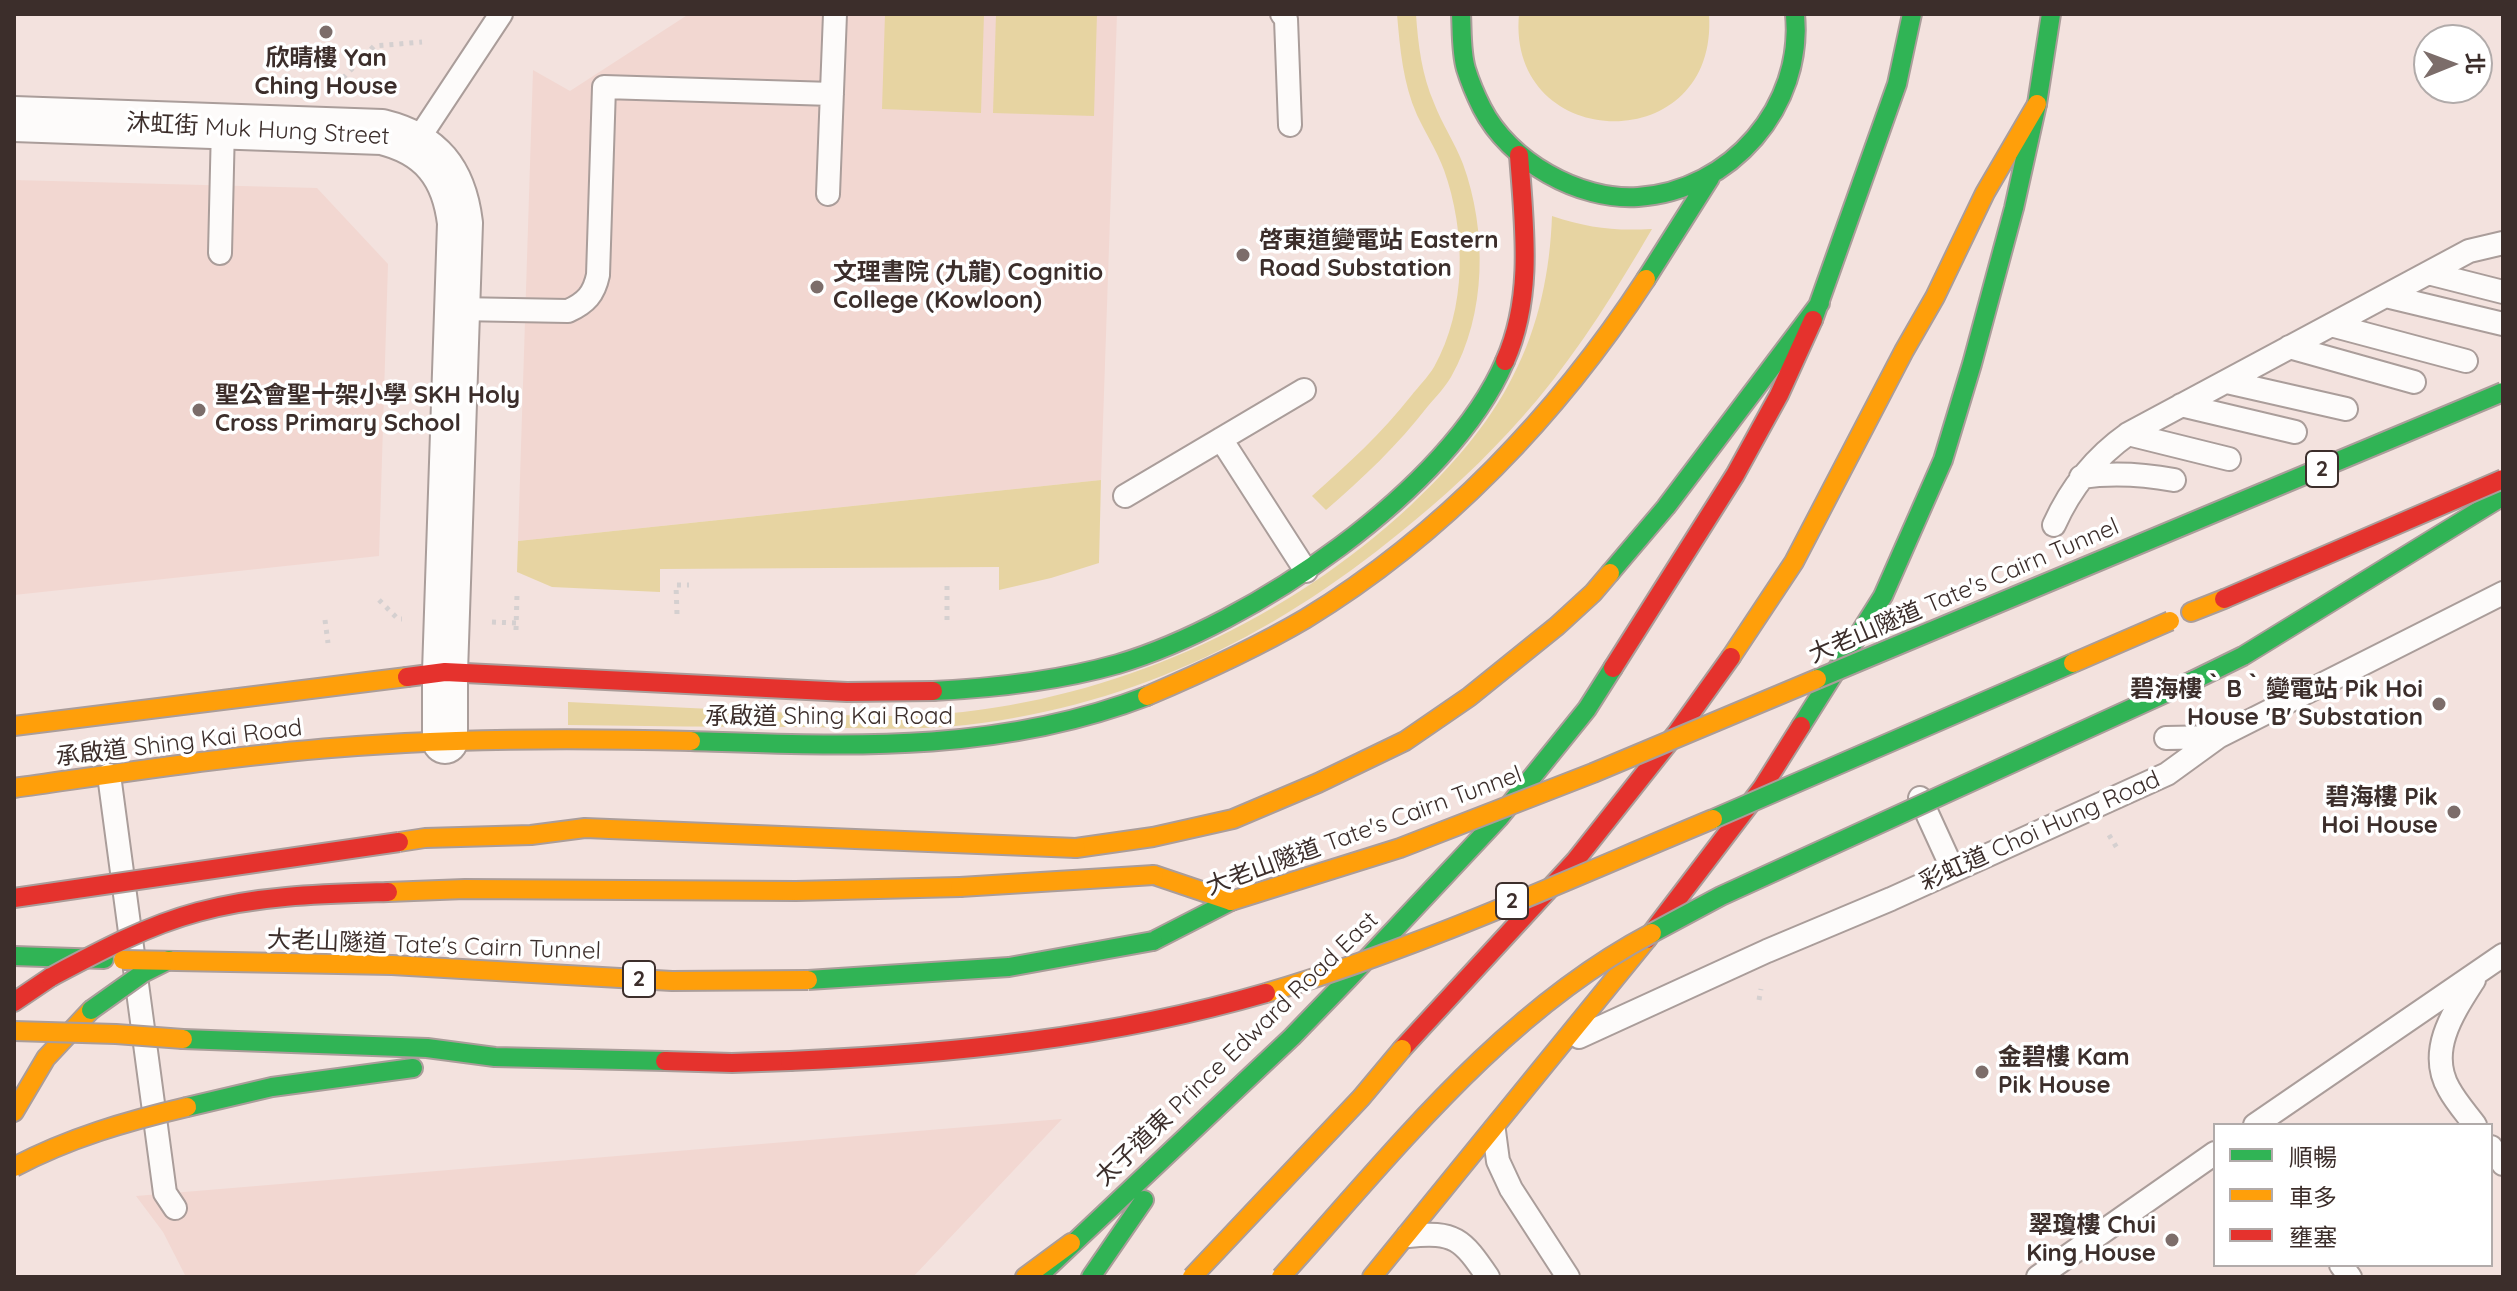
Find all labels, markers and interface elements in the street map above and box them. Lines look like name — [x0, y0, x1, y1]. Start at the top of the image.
marker: 欣晴樓 Yan Ching House — [317, 23, 335, 41]
north arrow — [2413, 24, 2493, 104]
place label: 欣晴樓 Yan Ching House — [254, 45, 398, 101]
text: 北 — [2461, 52, 2489, 75]
street label: 沐虹街 Muk Hung Street — [126, 109, 390, 151]
place label: 啓東道變電站 Eastern Road Substation — [1259, 227, 1499, 283]
marker: 啓東道變電站 Eastern Road Substation — [1234, 246, 1252, 264]
place label: 文理書院 (九龍) Cognitio College (Kowloon) — [833, 259, 1103, 315]
marker: 文理書院 (九龍) Cognitio College (Kowloon) — [808, 278, 826, 296]
place label: 聖公會聖十架小學 SKH Holy Cross Primary School — [215, 382, 520, 438]
marker: 聖公會聖十架小學 SKH Holy Cross Primary School — [190, 401, 208, 419]
road number: 2 — [2306, 451, 2338, 487]
street label: 大老山隧道 Tate's Cairn Tunnel — [1805, 512, 2123, 670]
place label: 碧海樓‵B‵變電站 Pik Hoi House 'B' Substation — [2130, 676, 2423, 732]
marker: 碧海樓‵B‵變電站 Pik Hoi House 'B' Substation — [2430, 695, 2448, 713]
street label: 承啟道 Shing Kai Road — [705, 703, 953, 731]
street label: 承啟道 Shing Kai Road — [54, 714, 304, 772]
street label: 大老山隧道 Tate's Cairn Tunnel — [1202, 760, 1526, 902]
street label: 彩虹道 Choi Hung Road — [1915, 765, 2165, 897]
place label: 碧海樓 Pik Hoi House — [2321, 784, 2438, 840]
marker: 碧海樓 Pik Hoi House — [2445, 803, 2463, 821]
road number: 2 — [1496, 883, 1528, 919]
street label: 太子道東 Prince Edward Road East — [1090, 906, 1384, 1192]
street label: 大老山隧道 Tate's Cairn Tunnel — [266, 926, 602, 966]
road number: 2 — [623, 961, 655, 997]
place label: 金碧樓 Kam Pik House — [1998, 1044, 2130, 1100]
marker: 金碧樓 Kam Pik House — [1973, 1063, 1991, 1081]
legend — [2213, 1123, 2493, 1267]
text: 順暢 — [2289, 1142, 2337, 1172]
text: 車多 — [2289, 1182, 2337, 1212]
place label: 翠瓊樓 Chui King House — [2026, 1212, 2156, 1268]
text: 壅塞 — [2289, 1222, 2337, 1252]
marker: 翠瓊樓 Chui King House — [2163, 1231, 2181, 1249]

